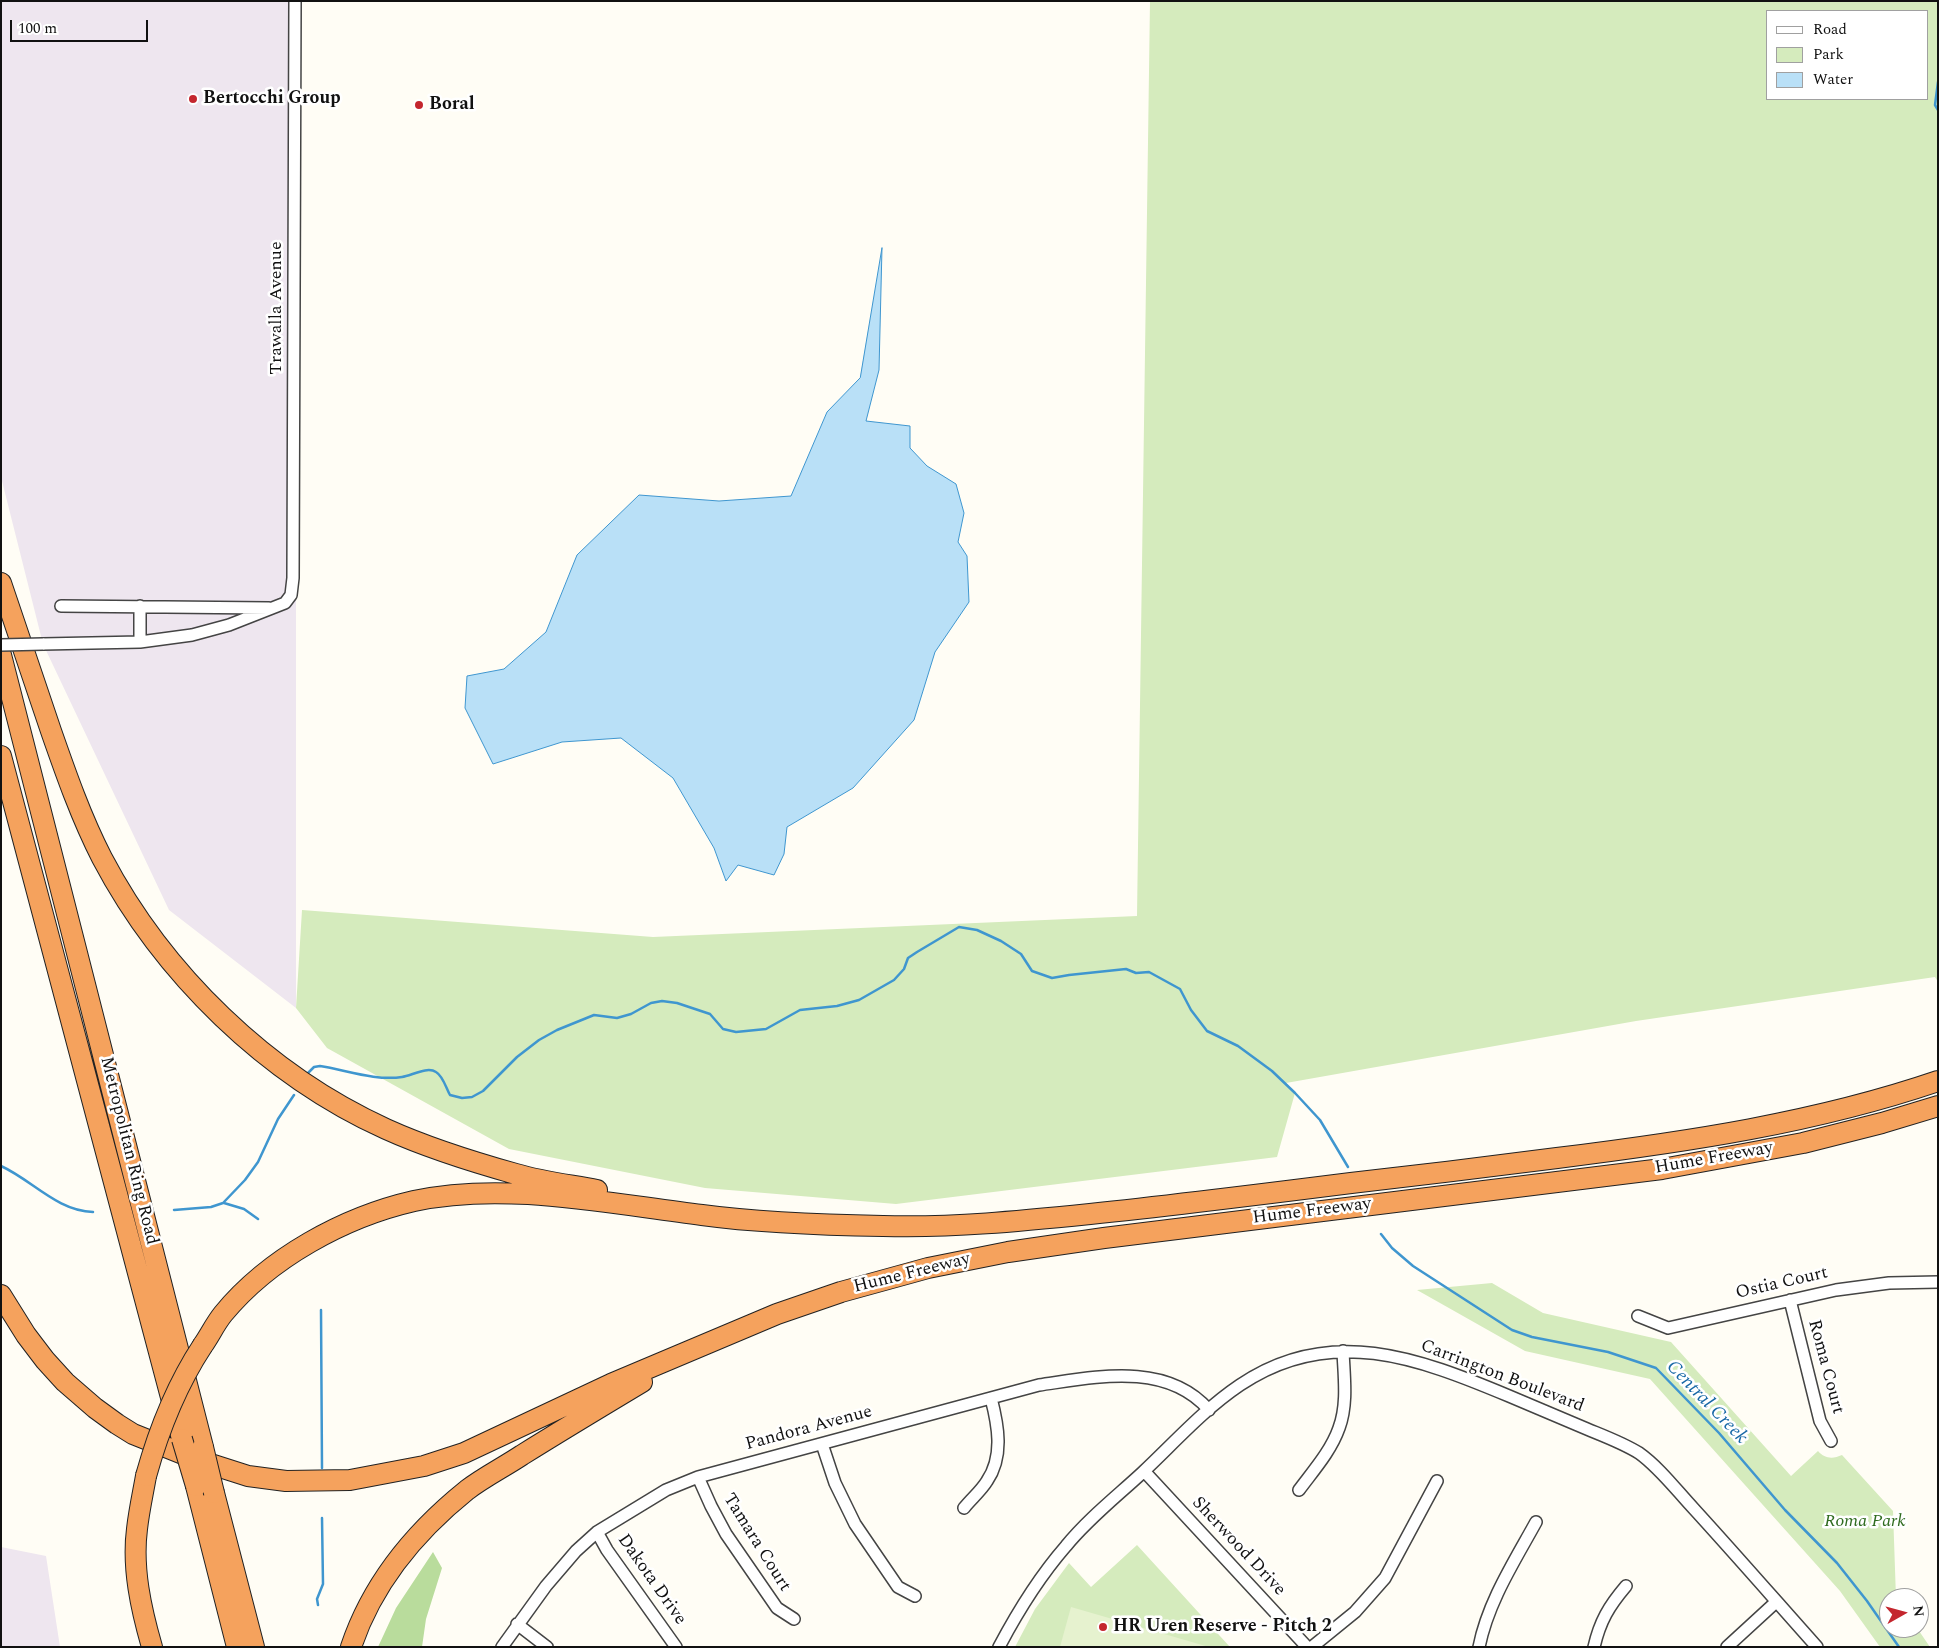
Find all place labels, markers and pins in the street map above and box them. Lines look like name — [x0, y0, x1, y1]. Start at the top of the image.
place label: Bertocchi Group — [203, 88, 341, 110]
marker: Bertocchi Group — [187, 93, 199, 105]
place label: Boral — [429, 94, 475, 116]
marker: Boral — [413, 99, 425, 111]
place label: HR Uren Reserve - Pitch 2 — [1113, 1616, 1332, 1638]
marker: HR Uren Reserve - Pitch 2 — [1097, 1621, 1109, 1633]

